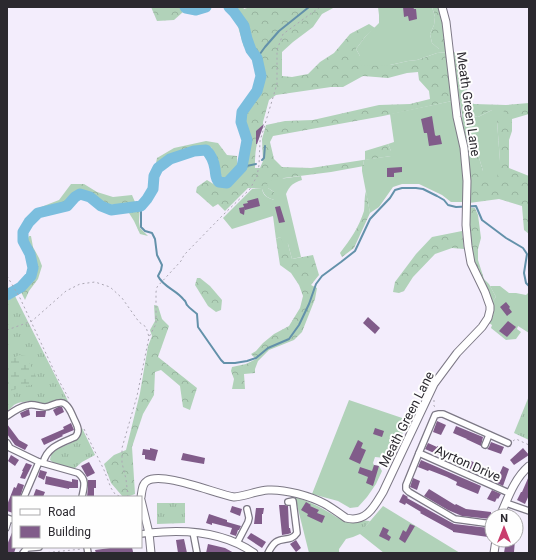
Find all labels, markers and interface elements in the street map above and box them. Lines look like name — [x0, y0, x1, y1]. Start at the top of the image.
street label: Meath Green Lane — [454, 51, 483, 157]
street label: Meath Green Lane — [376, 369, 437, 470]
street label: Ayrton Drive — [433, 442, 503, 485]
legend — [12, 496, 142, 548]
text: Road — [48, 505, 76, 519]
north arrow — [484, 508, 524, 548]
text: N — [500, 512, 508, 525]
text: Building — [48, 525, 91, 539]

